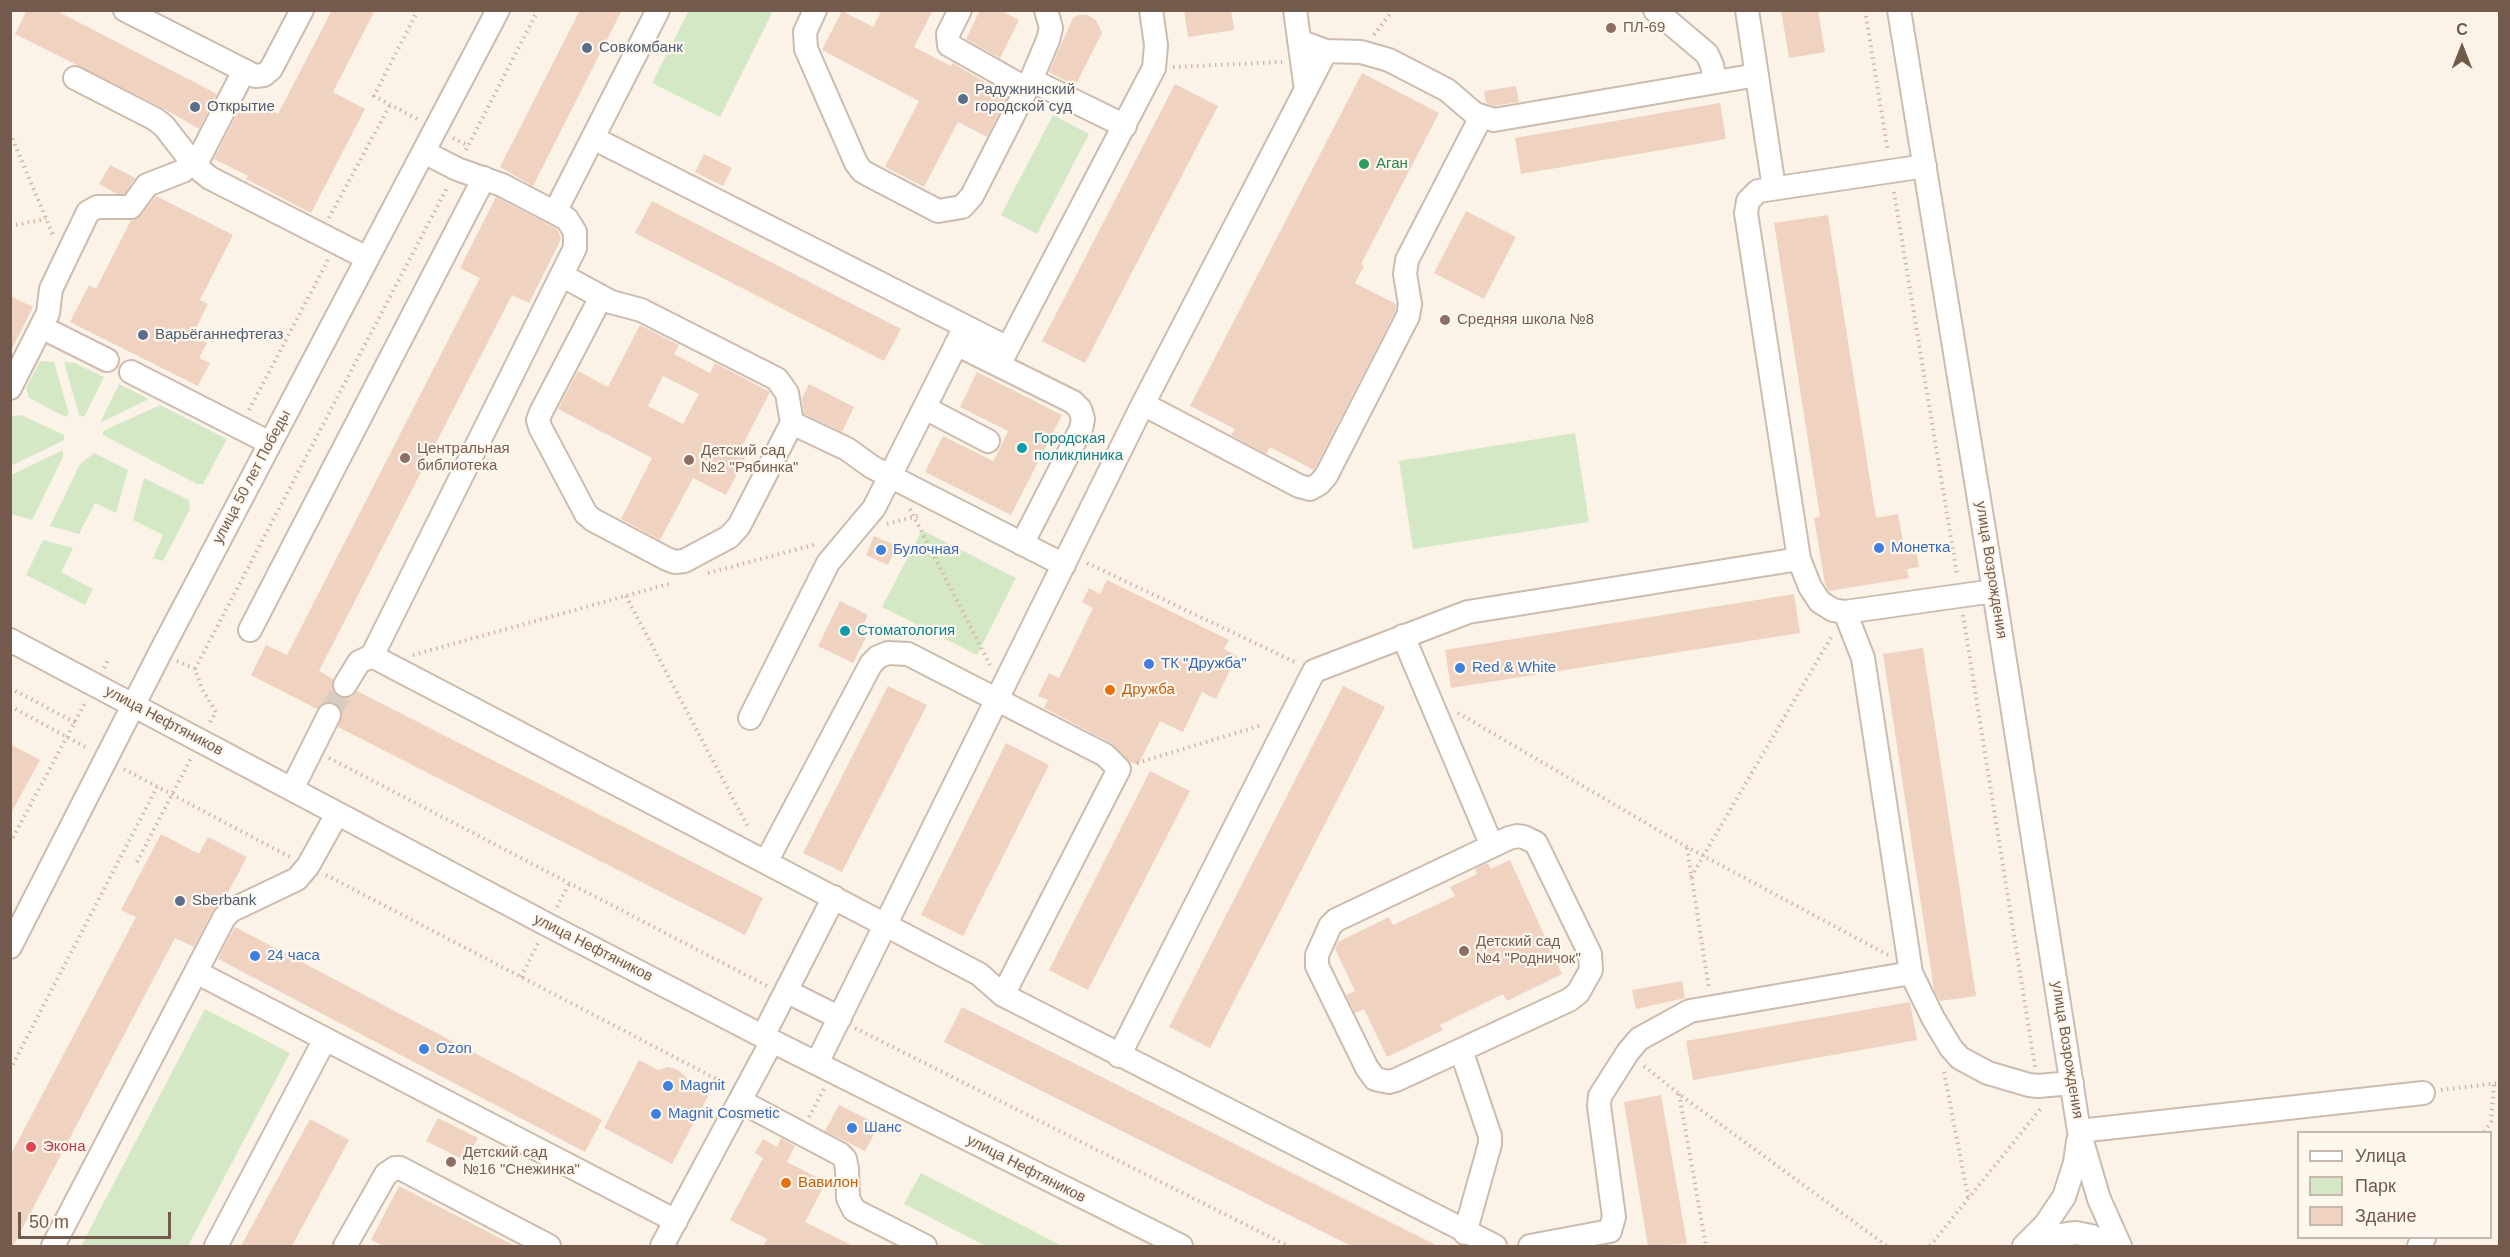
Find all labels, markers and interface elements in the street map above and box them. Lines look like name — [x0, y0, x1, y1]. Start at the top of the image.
north arrow — [2432, 18, 2492, 78]
place label: ПЛ-69 — [1623, 19, 1665, 37]
marker: ПЛ-69 — [1604, 21, 1618, 35]
text: С — [2456, 21, 2468, 38]
place label: Совкомбанк — [599, 39, 683, 57]
marker: Совкомбанк — [580, 41, 594, 55]
place label: Радужнинский городской суд — [975, 81, 1075, 116]
marker: Радужнинский городской суд — [956, 92, 970, 106]
place label: Открытие — [207, 98, 275, 116]
marker: Открытие — [188, 100, 202, 114]
place label: Аган — [1376, 155, 1408, 173]
marker: Аган — [1357, 157, 1371, 171]
place label: Средняя школа №8 — [1457, 311, 1594, 329]
marker: Средняя школа №8 — [1438, 313, 1452, 327]
place label: Варьёганнефтегаз — [155, 326, 283, 344]
marker: Варьёганнефтегаз — [136, 328, 150, 342]
street label: улица 50 лет Победы — [209, 407, 295, 547]
place label: Городская поликлиника — [1034, 430, 1123, 465]
place label: Центральная библиотека — [417, 440, 510, 475]
marker: Городская поликлиника — [1015, 441, 1029, 455]
place label: Детский сад №2 "Рябинка" — [701, 442, 798, 477]
marker: Центральная библиотека — [398, 451, 412, 465]
marker: Детский сад №2 "Рябинка" — [682, 453, 696, 467]
street label: улица Возрождения — [1971, 500, 2011, 640]
place label: Монетка — [1891, 539, 1950, 557]
place label: Булочная — [893, 541, 959, 559]
marker: Монетка — [1872, 541, 1886, 555]
marker: Булочная — [874, 543, 888, 557]
place label: Стоматология — [857, 622, 955, 640]
marker: Стоматология — [838, 624, 852, 638]
place label: ТК "Дружба" — [1161, 655, 1247, 673]
marker: ТК "Дружба" — [1142, 657, 1156, 671]
place label: Red & White — [1472, 659, 1556, 677]
marker: Red & White — [1453, 661, 1467, 675]
place label: Дружба — [1122, 681, 1175, 699]
street label: улица Нефтяников — [102, 682, 226, 760]
marker: Дружба — [1103, 683, 1117, 697]
place label: Sberbank — [192, 892, 256, 910]
marker: Sberbank — [173, 894, 187, 908]
street label: улица Нефтяников — [530, 910, 656, 986]
place label: Детский сад №4 "Родничок" — [1476, 933, 1581, 968]
marker: Детский сад №4 "Родничок" — [1457, 944, 1471, 958]
place label: 24 часа — [267, 947, 320, 965]
marker: 24 часа — [248, 949, 262, 963]
street label: улица Возрождения — [2047, 980, 2087, 1120]
place label: Ozon — [436, 1040, 472, 1058]
marker: Ozon — [417, 1042, 431, 1056]
place label: Magnit — [680, 1077, 725, 1095]
marker: Magnit — [661, 1079, 675, 1093]
place label: Magnit Cosmetic — [668, 1105, 780, 1123]
marker: Magnit Cosmetic — [649, 1107, 663, 1121]
place label: Шанс — [864, 1119, 902, 1137]
marker: Шанс — [845, 1121, 859, 1135]
street label: улица Нефтяников — [963, 1131, 1089, 1207]
legend — [2297, 1131, 2492, 1239]
place label: Экона — [43, 1138, 85, 1156]
marker: Экона — [24, 1140, 38, 1154]
place label: Детский сад №16 "Снежинка" — [463, 1144, 580, 1179]
text: Улица — [2355, 1146, 2406, 1166]
marker: Детский сад №16 "Снежинка" — [444, 1155, 458, 1169]
place label: Вавилон — [798, 1174, 858, 1192]
marker: Вавилон — [779, 1176, 793, 1190]
text: Парк — [2355, 1176, 2396, 1196]
scale bar — [21, 1200, 174, 1238]
text: Здание — [2355, 1206, 2416, 1226]
text: 50 m — [29, 1212, 69, 1232]

